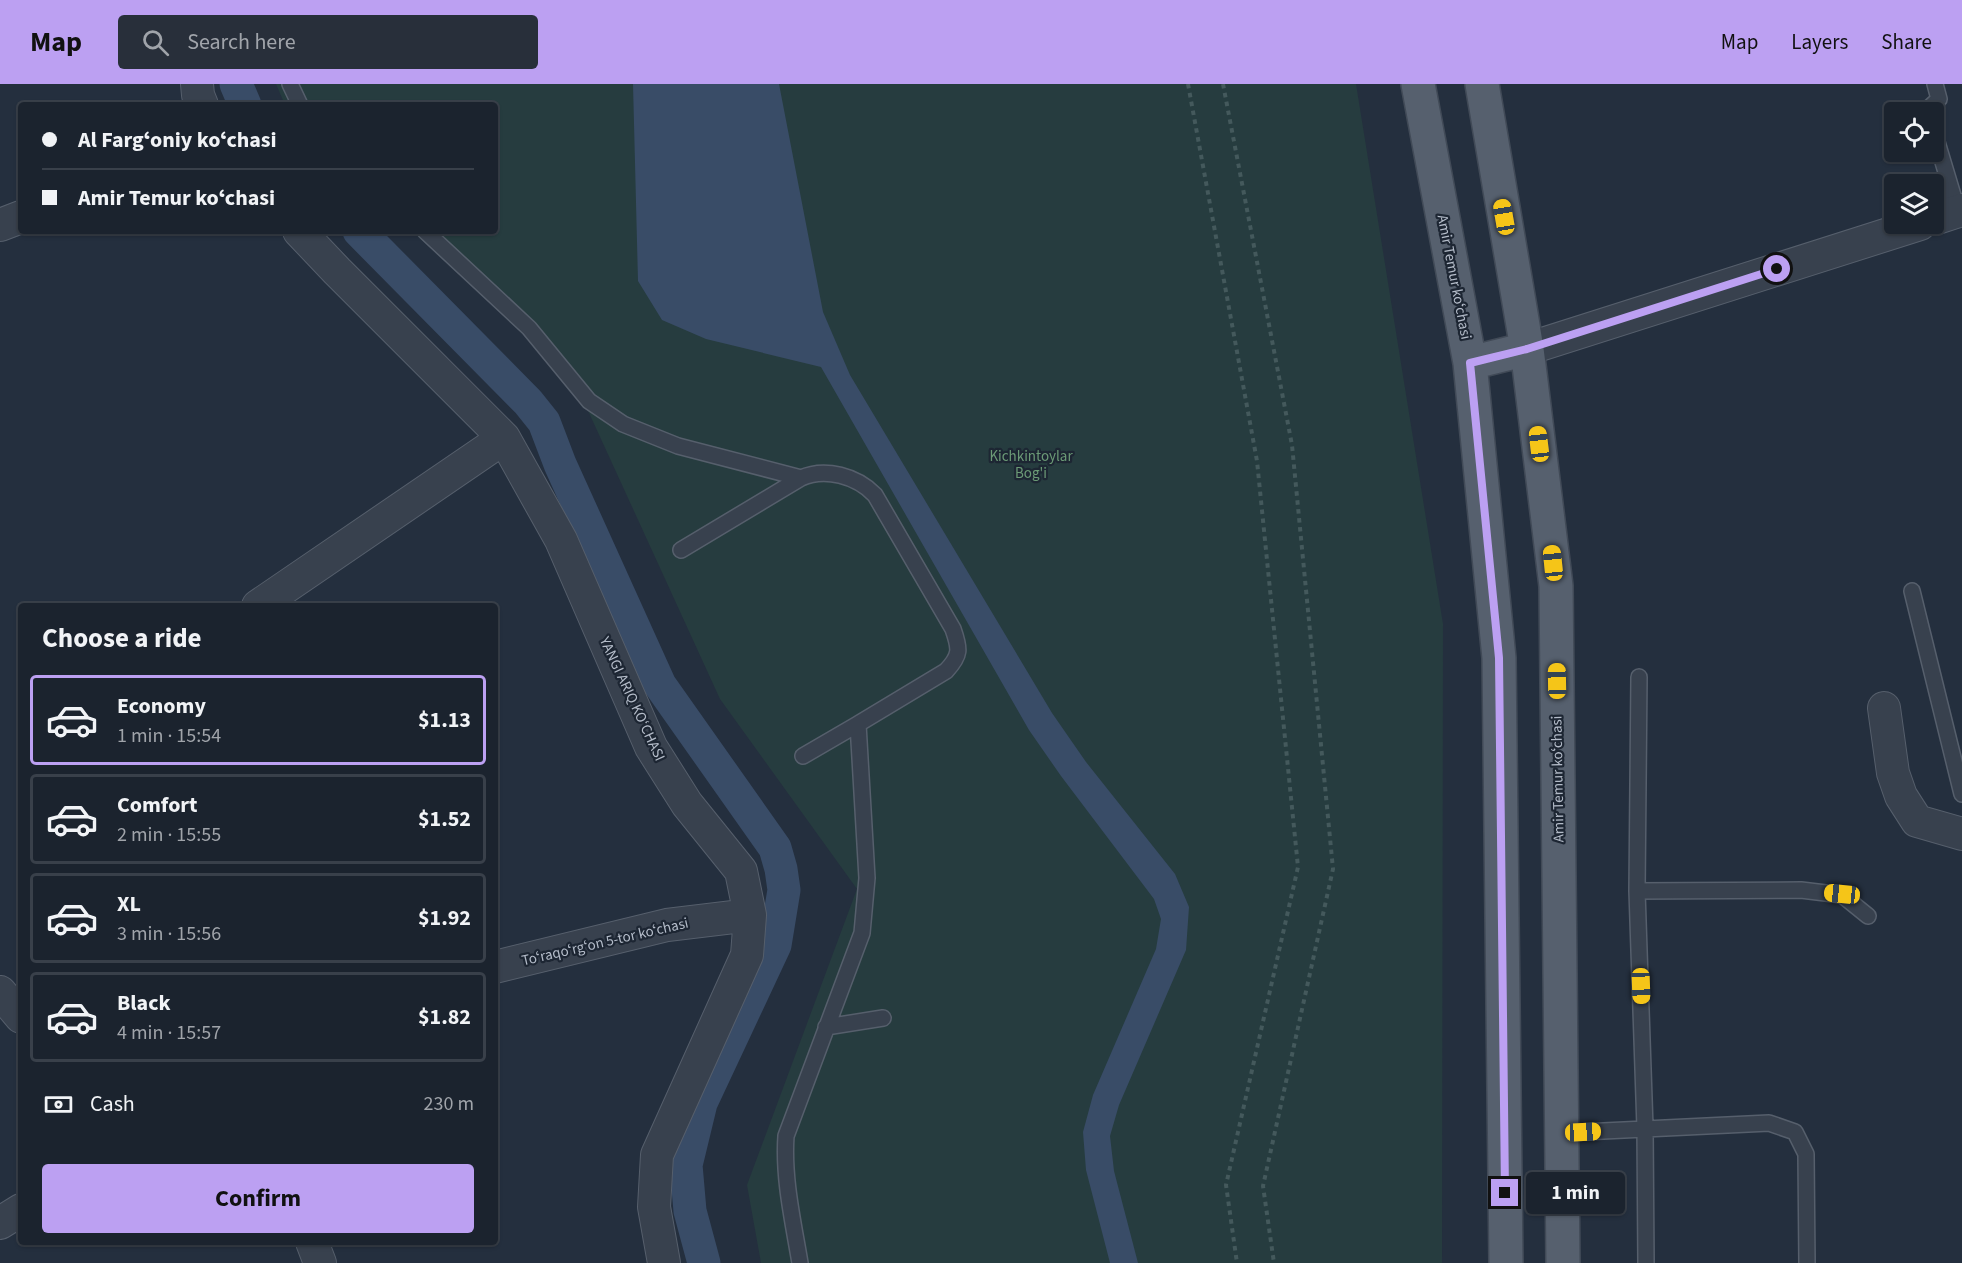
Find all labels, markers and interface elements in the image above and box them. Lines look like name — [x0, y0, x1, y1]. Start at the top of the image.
search box — [118, 15, 538, 69]
text: Map — [30, 22, 82, 62]
icon: search — [139, 26, 172, 59]
text: Search here — [187, 26, 296, 58]
text: Map — [1721, 27, 1758, 57]
text: Layers — [1791, 27, 1848, 57]
text: Share — [1881, 27, 1932, 57]
map controls — [1884, 102, 1944, 234]
button: locate — [1884, 102, 1944, 162]
text: Al Fargʻoniy koʻchasi — [78, 124, 277, 156]
button: layers — [1884, 174, 1944, 234]
text: Amir Temur koʻchasi — [78, 182, 275, 214]
car — [1492, 198, 1516, 236]
street label: Amir Temur koʻchasi — [1432, 213, 1476, 341]
route start — [1763, 255, 1790, 282]
car — [1528, 425, 1550, 463]
park label: Kichkintoylar Bog'i — [989, 446, 1073, 484]
car — [1542, 544, 1564, 582]
text: Choose a ride — [42, 619, 202, 658]
street label: YANGI ARIQ KO‘CHASI — [594, 632, 670, 765]
car — [1548, 663, 1566, 699]
text: Economy — [117, 690, 206, 722]
icon: car — [45, 693, 99, 747]
text: $1.13 — [418, 704, 471, 736]
street label: Amir Temur koʻchasi — [1546, 715, 1570, 843]
text: 1 min · 15:54 — [117, 722, 221, 750]
text: Comfort — [117, 789, 198, 821]
icon: car — [45, 792, 99, 846]
text: $1.52 — [418, 803, 471, 835]
text: 2 min · 15:55 — [117, 821, 221, 849]
car — [1823, 883, 1861, 905]
text: XL — [117, 888, 141, 920]
icon: car — [45, 891, 99, 945]
text: $1.92 — [418, 902, 471, 934]
street label: Toʻraqoʻrgʻon 5-tor koʻchasi — [520, 913, 690, 971]
text: 3 min · 15:56 — [117, 920, 221, 948]
car — [1631, 968, 1651, 1004]
text: Black — [117, 987, 171, 1019]
icon: car — [45, 990, 99, 1044]
text: $1.82 — [418, 1001, 471, 1033]
text: 4 min · 15:57 — [117, 1019, 221, 1047]
icon: cash — [42, 1088, 75, 1121]
text: Cash — [90, 1088, 135, 1120]
text: 230 m — [424, 1090, 474, 1118]
car — [1565, 1122, 1601, 1142]
button: Confirm — [42, 1164, 474, 1233]
callout: 1 min — [1526, 1172, 1625, 1214]
route end — [1491, 1179, 1518, 1206]
text: 1 min — [1551, 1179, 1600, 1207]

